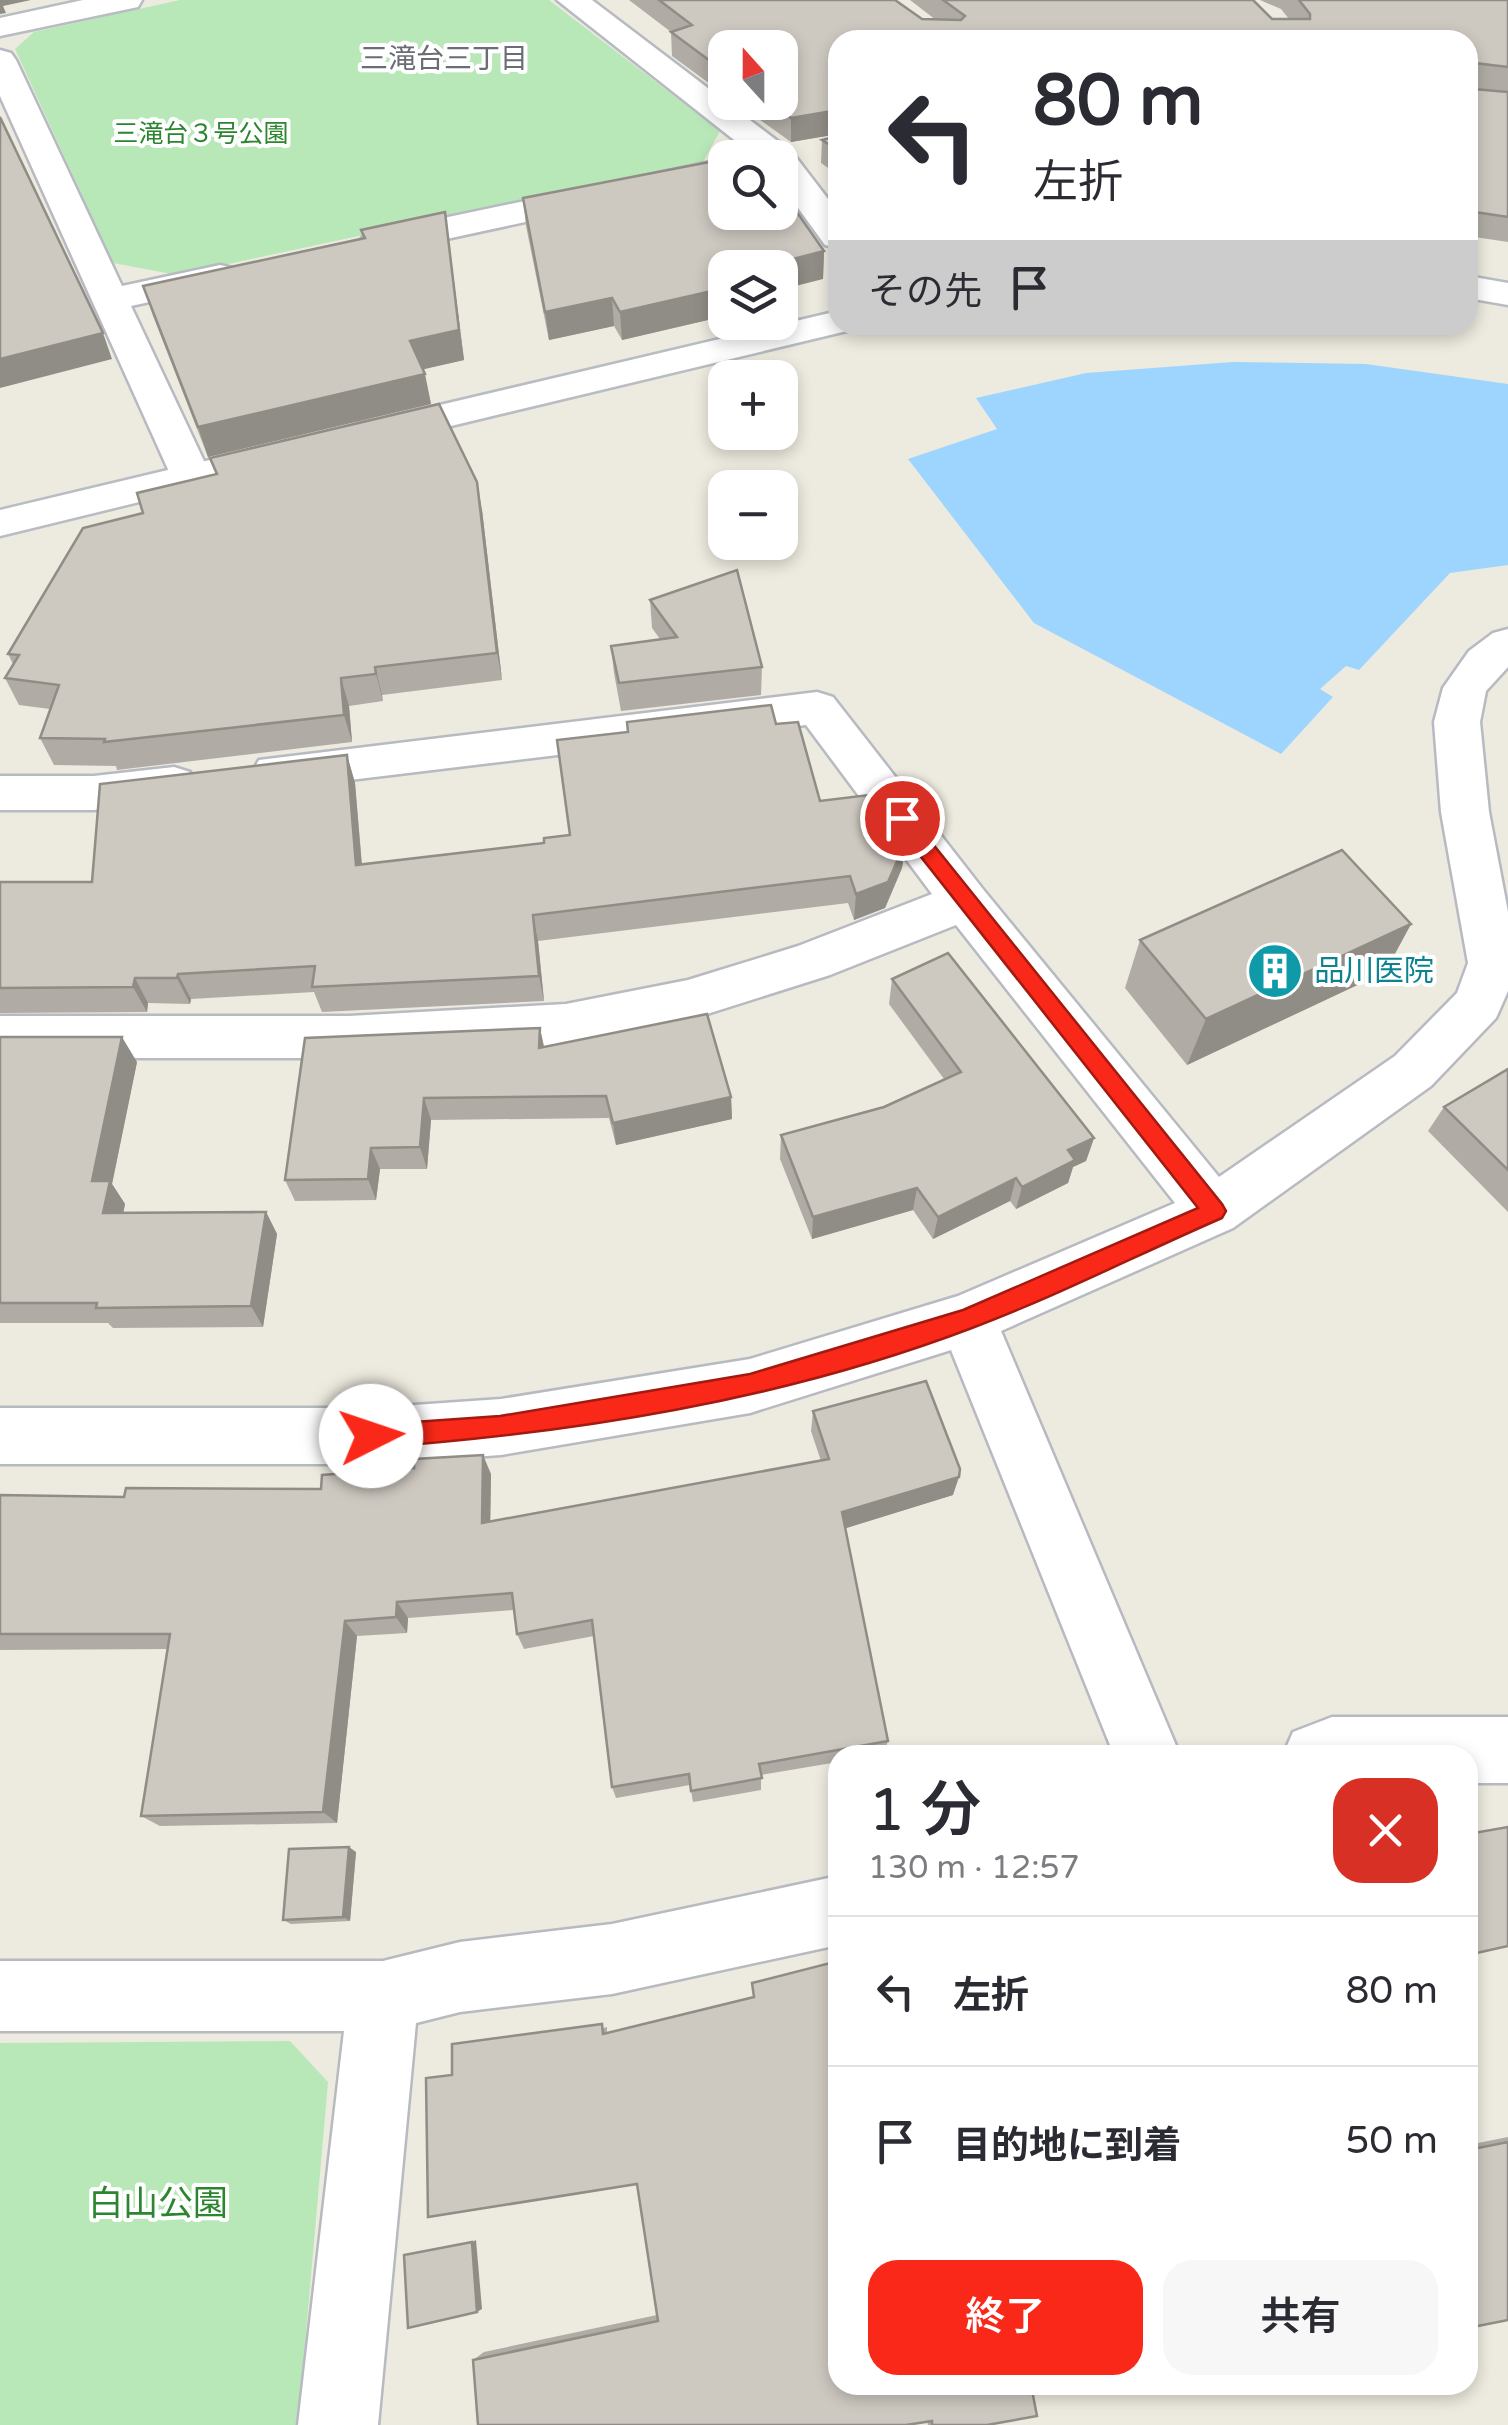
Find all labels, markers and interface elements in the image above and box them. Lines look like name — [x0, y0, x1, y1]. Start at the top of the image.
north arrow — [708, 30, 798, 120]
map controls — [708, 30, 798, 560]
district label: 三滝台三丁目 — [360, 42, 528, 76]
text: 80 m — [1033, 60, 1203, 144]
icon: left — [868, 70, 998, 200]
park label: 三滝台３号公園 — [113, 119, 289, 149]
button: search — [708, 140, 798, 230]
text: 左折 — [1033, 156, 1123, 210]
button: layers — [708, 250, 798, 340]
icon: arrive — [1002, 260, 1057, 315]
text: その先 — [868, 269, 982, 315]
button: + — [708, 360, 798, 450]
button: − — [708, 470, 798, 560]
pin — [860, 776, 945, 861]
icon: arrive — [875, 791, 930, 846]
building icon: 品川医院 — [1245, 941, 1305, 1001]
place label: 品川医院 — [1314, 953, 1434, 990]
position arrow — [319, 1384, 423, 1488]
text: 1 分 — [868, 1775, 981, 1847]
button: close — [1333, 1778, 1438, 1883]
text: 130 m · 12:57 — [868, 1849, 1080, 1887]
icon: left — [868, 1964, 923, 2019]
text: 80 m — [1346, 1968, 1438, 2014]
text: 左折 — [953, 1973, 1029, 2019]
icon: arrive — [868, 2114, 923, 2169]
text: 50 m — [1346, 2118, 1438, 2164]
text: 目的地に到着 — [953, 2123, 1181, 2169]
park label: 白山公園 — [88, 2183, 228, 2225]
button: 終了 — [868, 2260, 1143, 2375]
button: 共有 — [1163, 2260, 1438, 2375]

